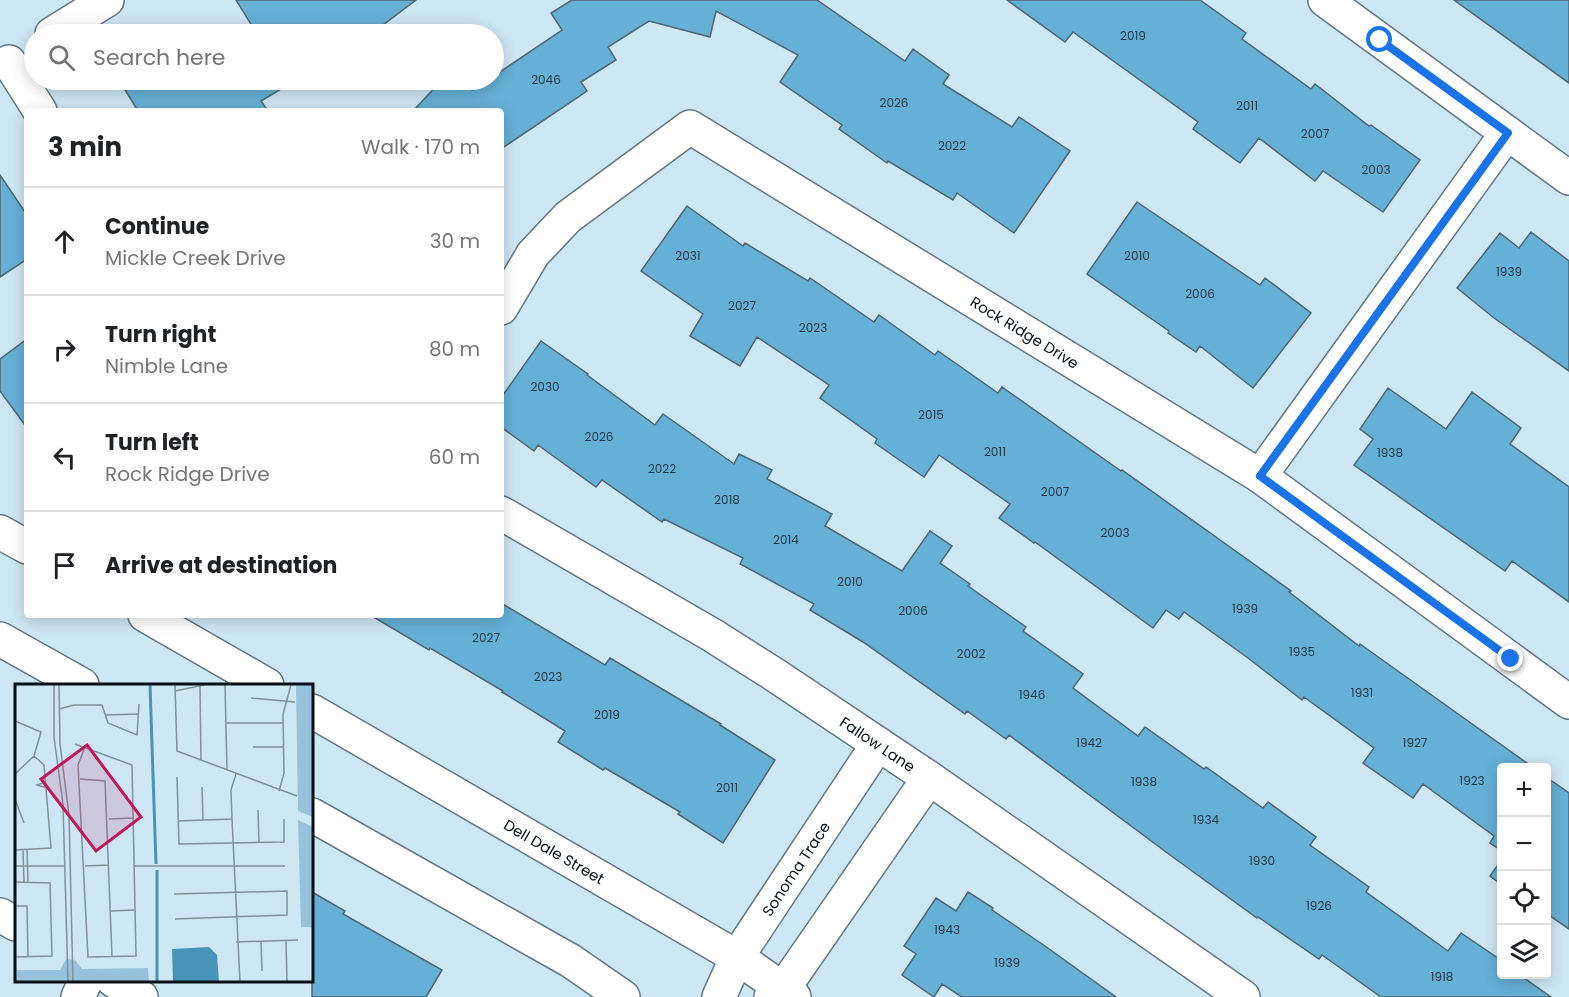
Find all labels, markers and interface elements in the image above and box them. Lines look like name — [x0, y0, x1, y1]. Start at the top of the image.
search box — [24, 24, 504, 90]
route start — [1366, 26, 1392, 52]
house number: 2019 — [1120, 27, 1146, 44]
icon: search — [45, 41, 78, 74]
text: Search here — [93, 42, 226, 73]
house number: 2046 — [531, 71, 561, 88]
house number: 2026 — [880, 94, 908, 111]
house number: 2011 — [1236, 97, 1258, 114]
house number: 2007 — [1301, 125, 1330, 142]
text: 3 min — [48, 129, 122, 165]
text: Walk · 170 m — [361, 133, 480, 161]
house number: 2022 — [938, 137, 966, 154]
house number: 2003 — [1361, 161, 1391, 178]
text: Continue — [105, 211, 209, 242]
icon: ahead — [48, 225, 81, 258]
text: 30 m — [430, 227, 480, 255]
text: Mickle Creek Drive — [105, 244, 286, 272]
house number: 2031 — [675, 247, 701, 264]
house number: 2010 — [1124, 247, 1150, 264]
house number: 1939 — [1496, 263, 1522, 280]
house number: 2006 — [1185, 285, 1215, 302]
street label: Rock Ridge Drive — [967, 291, 1083, 373]
house number: 2027 — [728, 297, 756, 314]
text: Turn right — [105, 319, 216, 350]
house number: 2023 — [799, 319, 827, 336]
icon: right — [48, 333, 81, 366]
text: 80 m — [429, 335, 480, 363]
text: Nimble Lane — [105, 352, 228, 380]
house number: 2030 — [530, 378, 560, 395]
house number: 2015 — [918, 406, 944, 423]
text: Turn left — [105, 427, 199, 458]
house number: 2026 — [585, 428, 613, 445]
icon: left — [48, 441, 81, 474]
text: 60 m — [429, 443, 480, 471]
house number: 2011 — [984, 443, 1006, 460]
house number: 1938 — [1377, 444, 1403, 461]
text: Rock Ridge Drive — [105, 460, 270, 488]
house number: 2022 — [648, 460, 676, 477]
house number: 2007 — [1041, 483, 1070, 500]
house number: 2018 — [714, 491, 740, 508]
house number: 2003 — [1100, 524, 1130, 541]
house number: 2014 — [773, 531, 799, 548]
icon: arrive — [48, 549, 81, 582]
text: Arrive at destination — [105, 550, 337, 581]
house number: 2010 — [837, 573, 863, 590]
house number: 1939 — [1232, 600, 1258, 617]
house number: 2006 — [898, 602, 928, 619]
house number: 2027 — [472, 629, 500, 646]
house number: 1935 — [1289, 643, 1315, 660]
house number: 2002 — [957, 645, 986, 662]
route end — [1497, 645, 1523, 671]
house number: 2023 — [534, 668, 562, 685]
inset map — [15, 684, 314, 982]
house number: 1931 — [1351, 684, 1373, 701]
house number: 1946 — [1019, 686, 1045, 703]
house number: 2019 — [594, 706, 620, 723]
street label: Fallow Lane — [836, 711, 920, 777]
house number: 1942 — [1076, 734, 1102, 751]
house number: 1927 — [1403, 734, 1428, 751]
map controls — [1497, 763, 1551, 979]
button: + — [1497, 763, 1551, 817]
house number: 1923 — [1459, 772, 1485, 789]
house number: 1938 — [1131, 773, 1157, 790]
house number: 2011 — [716, 779, 738, 796]
house number: 1934 — [1193, 811, 1219, 828]
street label: Dell Dale Street — [500, 814, 609, 889]
street label: Sonoma Trace — [757, 817, 835, 920]
button: − — [1497, 817, 1551, 871]
house number: 1930 — [1249, 852, 1275, 869]
button: locate — [1497, 871, 1551, 925]
house number: 1926 — [1306, 897, 1332, 914]
house number: 1943 — [934, 921, 960, 938]
button: layers — [1497, 925, 1551, 979]
house number: 1939 — [994, 954, 1020, 971]
house number: 1918 — [1431, 968, 1453, 985]

